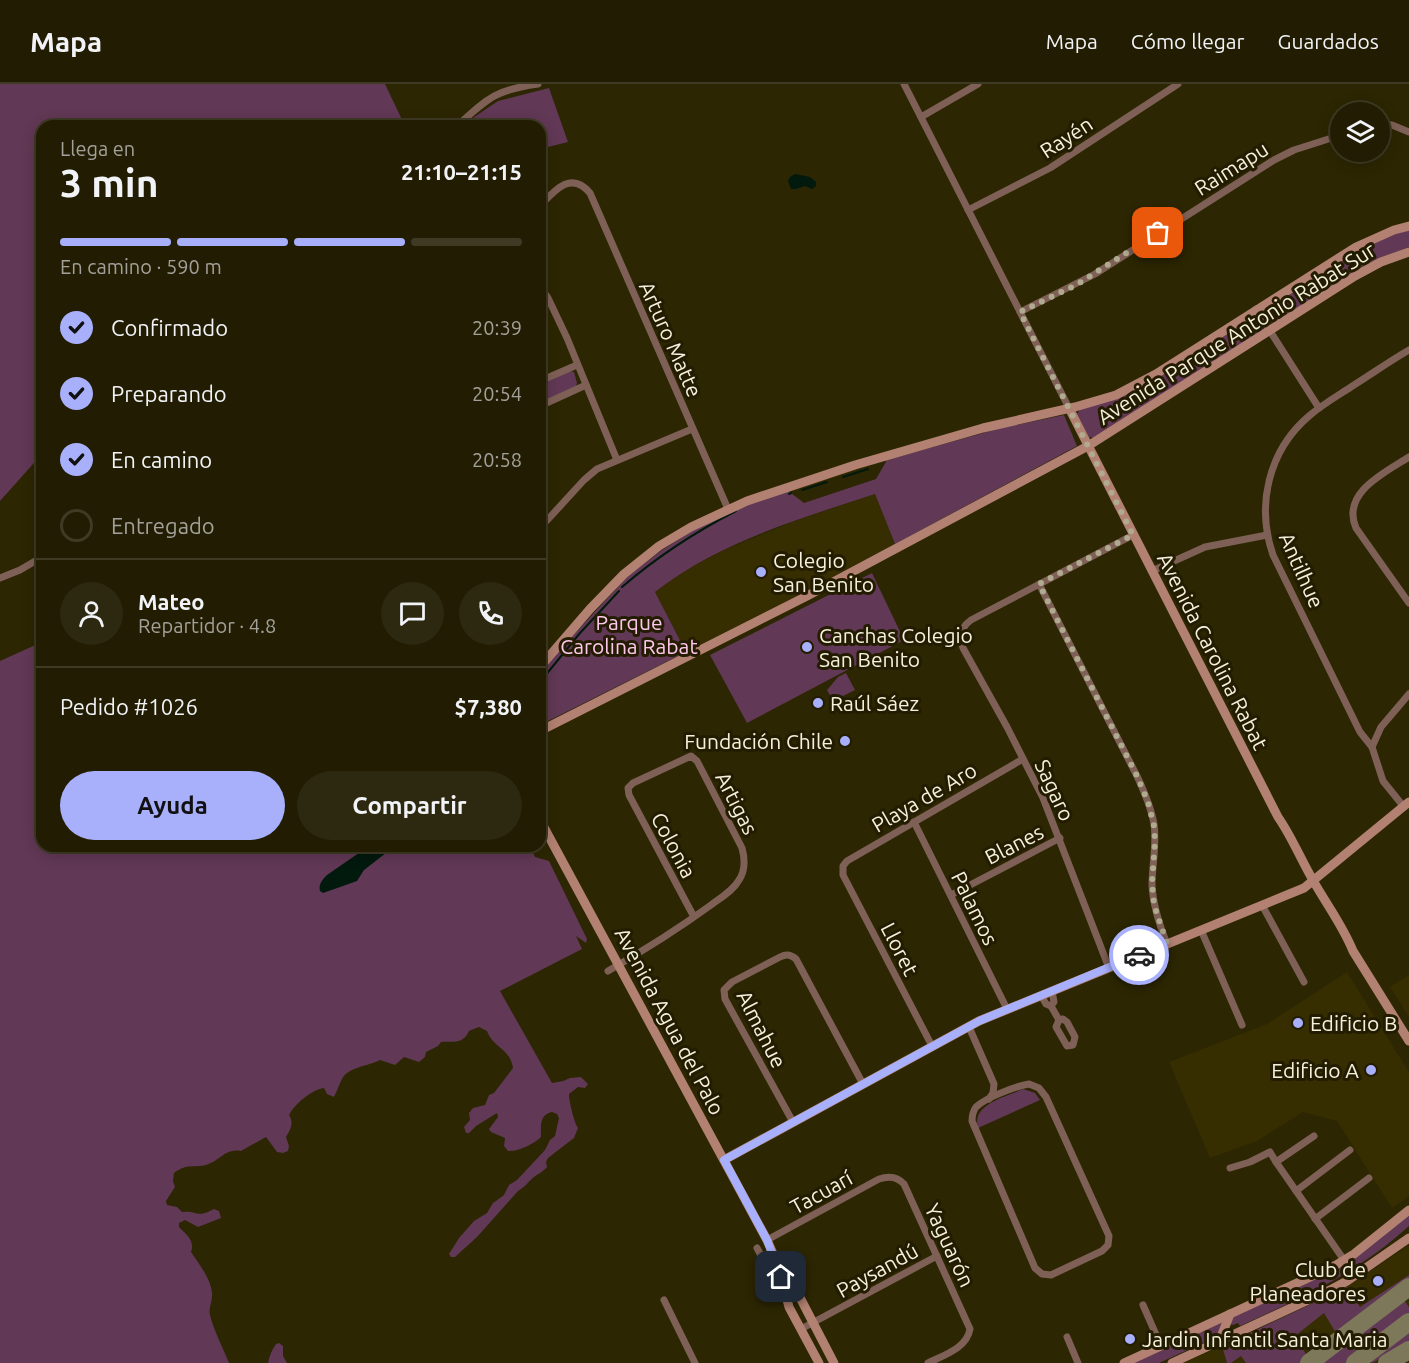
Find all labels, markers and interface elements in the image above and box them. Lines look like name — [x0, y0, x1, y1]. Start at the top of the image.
text: Mapa — [30, 26, 102, 57]
text: Mapa — [1046, 29, 1098, 53]
text: Cómo llegar — [1131, 29, 1245, 53]
text: Guardados — [1278, 29, 1379, 53]
map controls — [1330, 102, 1390, 162]
button: layers — [1330, 102, 1390, 162]
street label: Rayén — [1035, 111, 1097, 163]
street label: Raimapu — [1190, 136, 1272, 200]
text: Llega en — [60, 137, 135, 160]
text: 21:10–21:15 — [401, 159, 522, 184]
text: 3 min — [60, 161, 159, 204]
pin — [1132, 207, 1183, 258]
icon: bag — [1141, 216, 1174, 249]
street label: Avenida Parque Antonio Rabat Sur — [1093, 237, 1379, 429]
text: En camino · 590 m — [60, 255, 222, 278]
street label: Arturo Matte — [635, 277, 707, 401]
icon: check — [60, 311, 93, 344]
text: Confirmado — [111, 315, 228, 340]
text: 20:39 — [472, 316, 522, 339]
icon: check — [60, 377, 93, 410]
text: Preparando — [111, 381, 227, 406]
text: 20:54 — [472, 382, 522, 405]
icon: check — [60, 443, 93, 476]
text: En camino — [111, 447, 212, 472]
text: 20:58 — [472, 448, 522, 471]
text: Entregado — [111, 513, 215, 538]
street label: Antilhue — [1275, 529, 1329, 611]
place label: Colegio San Benito — [773, 548, 874, 596]
street label: Avenida Carolina Rabat — [1153, 549, 1273, 753]
marker: Colegio San Benito — [754, 565, 768, 579]
button: person — [60, 582, 123, 645]
button: chat — [381, 582, 444, 645]
button: phone — [459, 582, 522, 645]
text: Mateo — [138, 589, 205, 614]
park label: Parque Carolina Rabat — [560, 610, 698, 658]
text: Repartidor · 4.8 — [138, 614, 276, 637]
place label: Canchas Colegio San Benito — [819, 623, 973, 671]
marker: Canchas Colegio San Benito — [800, 640, 814, 654]
place label: Raúl Sáez — [830, 691, 919, 715]
text: Pedido #1026 — [60, 694, 198, 719]
text: $7,380 — [455, 694, 522, 719]
marker: Raúl Sáez — [811, 696, 825, 710]
place label: Fundación Chile — [684, 729, 833, 753]
marker: Fundación Chile — [838, 734, 852, 748]
street label: Sagaro — [1030, 756, 1080, 824]
street label: Playa de Aro — [867, 757, 981, 837]
street label: Artigas — [711, 768, 763, 838]
button: Ayuda — [60, 771, 285, 840]
button: Compartir — [297, 771, 522, 840]
street label: Colonia — [647, 808, 701, 882]
street label: Blanes — [981, 819, 1047, 869]
street label: Palamos — [947, 867, 1003, 949]
street label: Lloret — [877, 918, 923, 980]
street label: Avenida Agua del Palo — [610, 923, 730, 1119]
courier — [1109, 925, 1169, 985]
icon: car — [1123, 939, 1156, 972]
street label: Almahue — [732, 986, 792, 1072]
place label: Edificio B — [1310, 1011, 1397, 1035]
marker: Edificio B — [1291, 1016, 1305, 1030]
place label: Edificio A — [1271, 1058, 1359, 1082]
marker: Edificio A — [1364, 1063, 1378, 1077]
street label: Tacuarí — [786, 1165, 857, 1219]
street label: Yaguarón — [920, 1199, 980, 1291]
street label: Paysandú — [832, 1238, 922, 1302]
pin — [755, 1251, 806, 1302]
place label: Club de Planeadores — [1250, 1257, 1366, 1305]
icon: home — [764, 1260, 797, 1293]
marker: Club de Planeadores — [1371, 1274, 1385, 1288]
place label: Jardin Infantil Santa Maria — [1142, 1327, 1388, 1351]
marker: Jardin Infantil Santa Maria — [1123, 1332, 1137, 1346]

